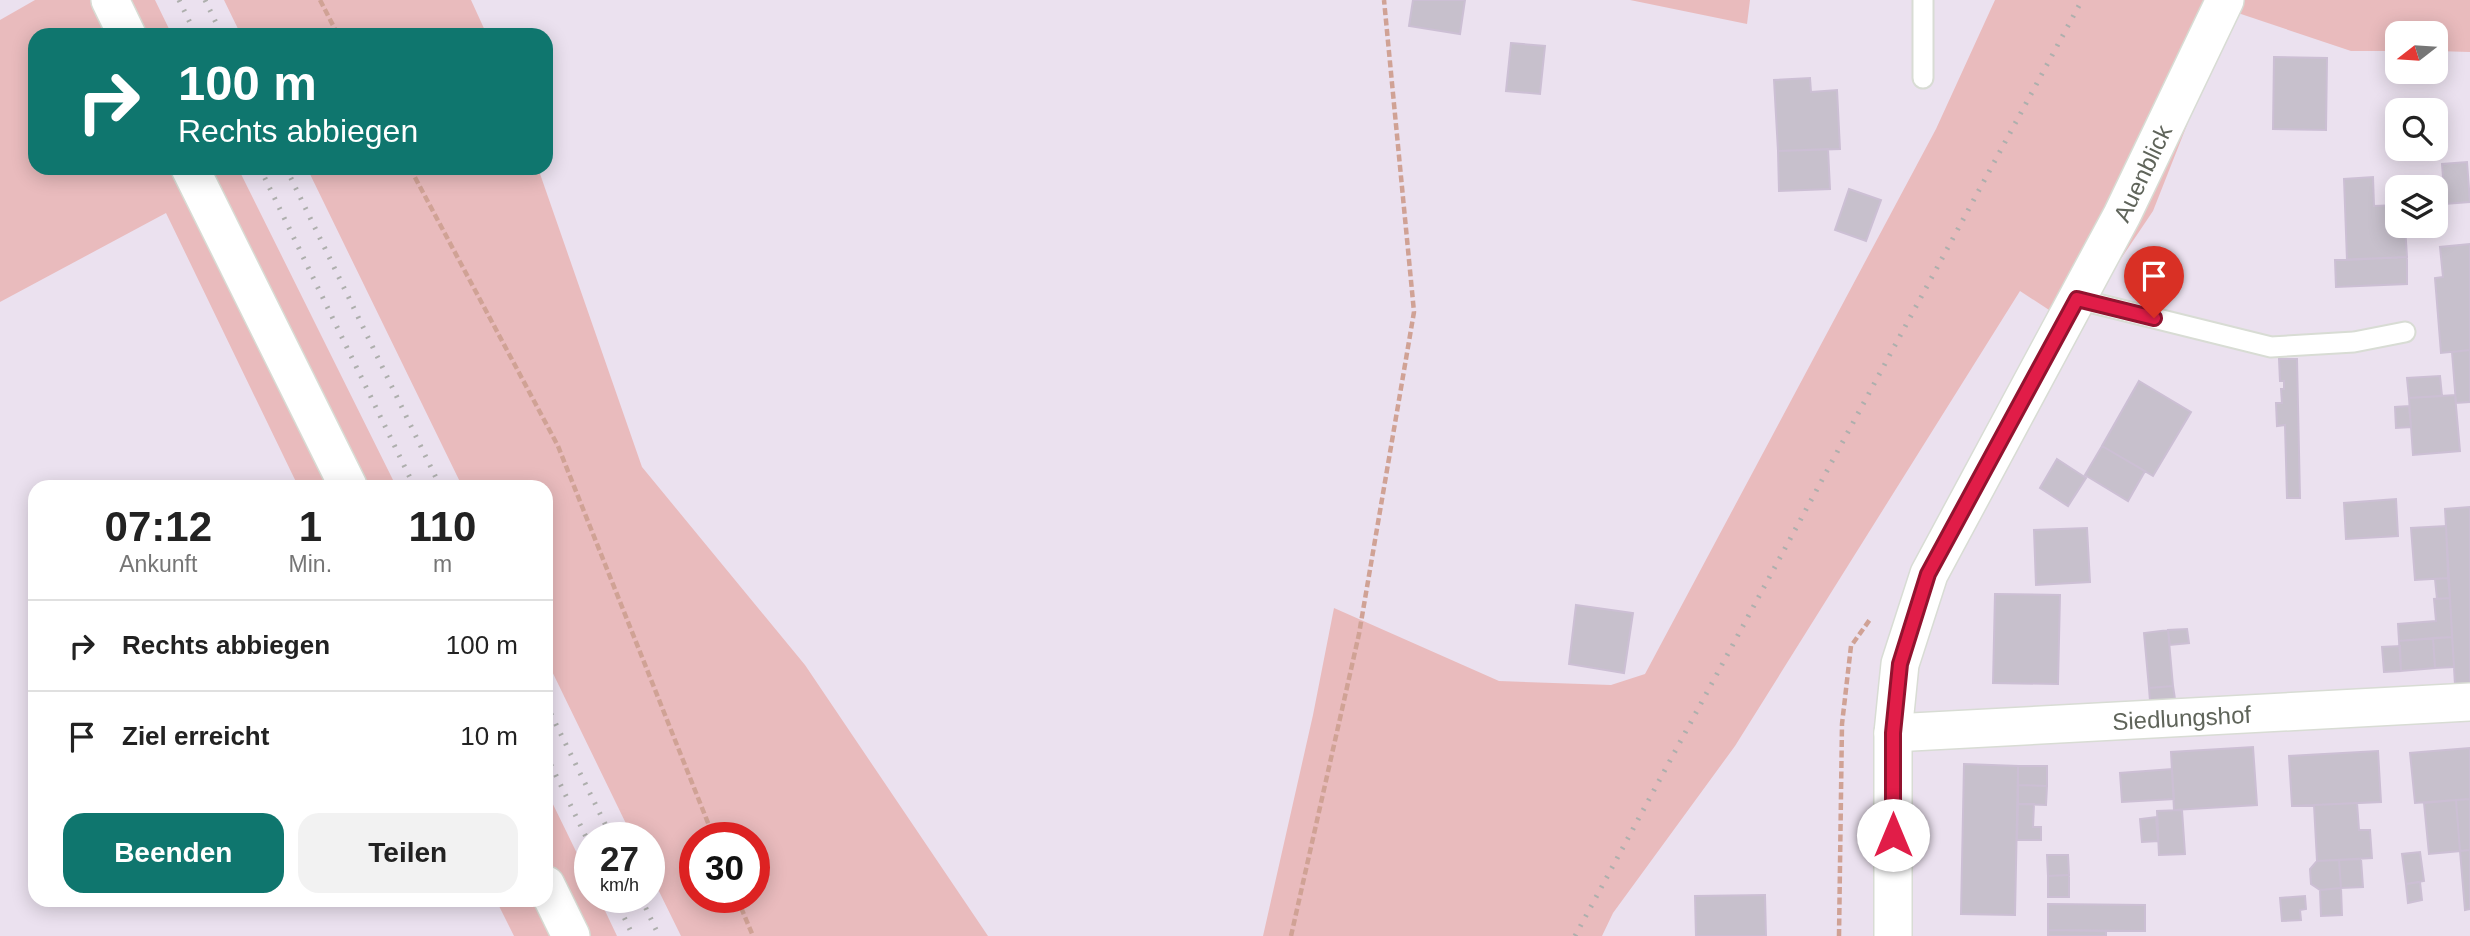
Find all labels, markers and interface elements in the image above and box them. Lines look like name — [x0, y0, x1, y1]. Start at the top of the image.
north arrow — [2385, 21, 2448, 84]
map controls — [2385, 21, 2448, 238]
icon: right — [63, 56, 154, 147]
text: 100 m — [178, 56, 317, 110]
button: search — [2385, 98, 2448, 161]
text: Rechts abbiegen — [178, 113, 418, 149]
street label: Auenblick — [2107, 119, 2177, 226]
button: layers — [2385, 175, 2448, 238]
pin — [2124, 246, 2184, 318]
icon: arrive — [2135, 257, 2173, 295]
text: 07:12 — [105, 503, 212, 550]
text: 1 — [299, 503, 322, 550]
text: 110 — [409, 503, 476, 550]
text: Ankunft — [119, 551, 197, 577]
text: Min. — [289, 551, 332, 577]
text: m — [433, 551, 452, 577]
icon: right — [63, 627, 101, 665]
text: Rechts abbiegen — [122, 630, 330, 660]
text: 100 m — [446, 630, 518, 660]
street label: Siedlungshof — [2112, 700, 2252, 735]
icon: arrive — [63, 718, 101, 756]
text: Ziel erreicht — [122, 721, 269, 751]
text: 10 m — [460, 721, 518, 751]
position arrow — [1856, 798, 1930, 872]
button: Beenden — [63, 813, 284, 893]
button: Teilen — [298, 813, 518, 893]
speed limit sign: 30 — [679, 822, 770, 913]
text: 27 — [600, 839, 639, 878]
text: km/h — [600, 875, 639, 895]

